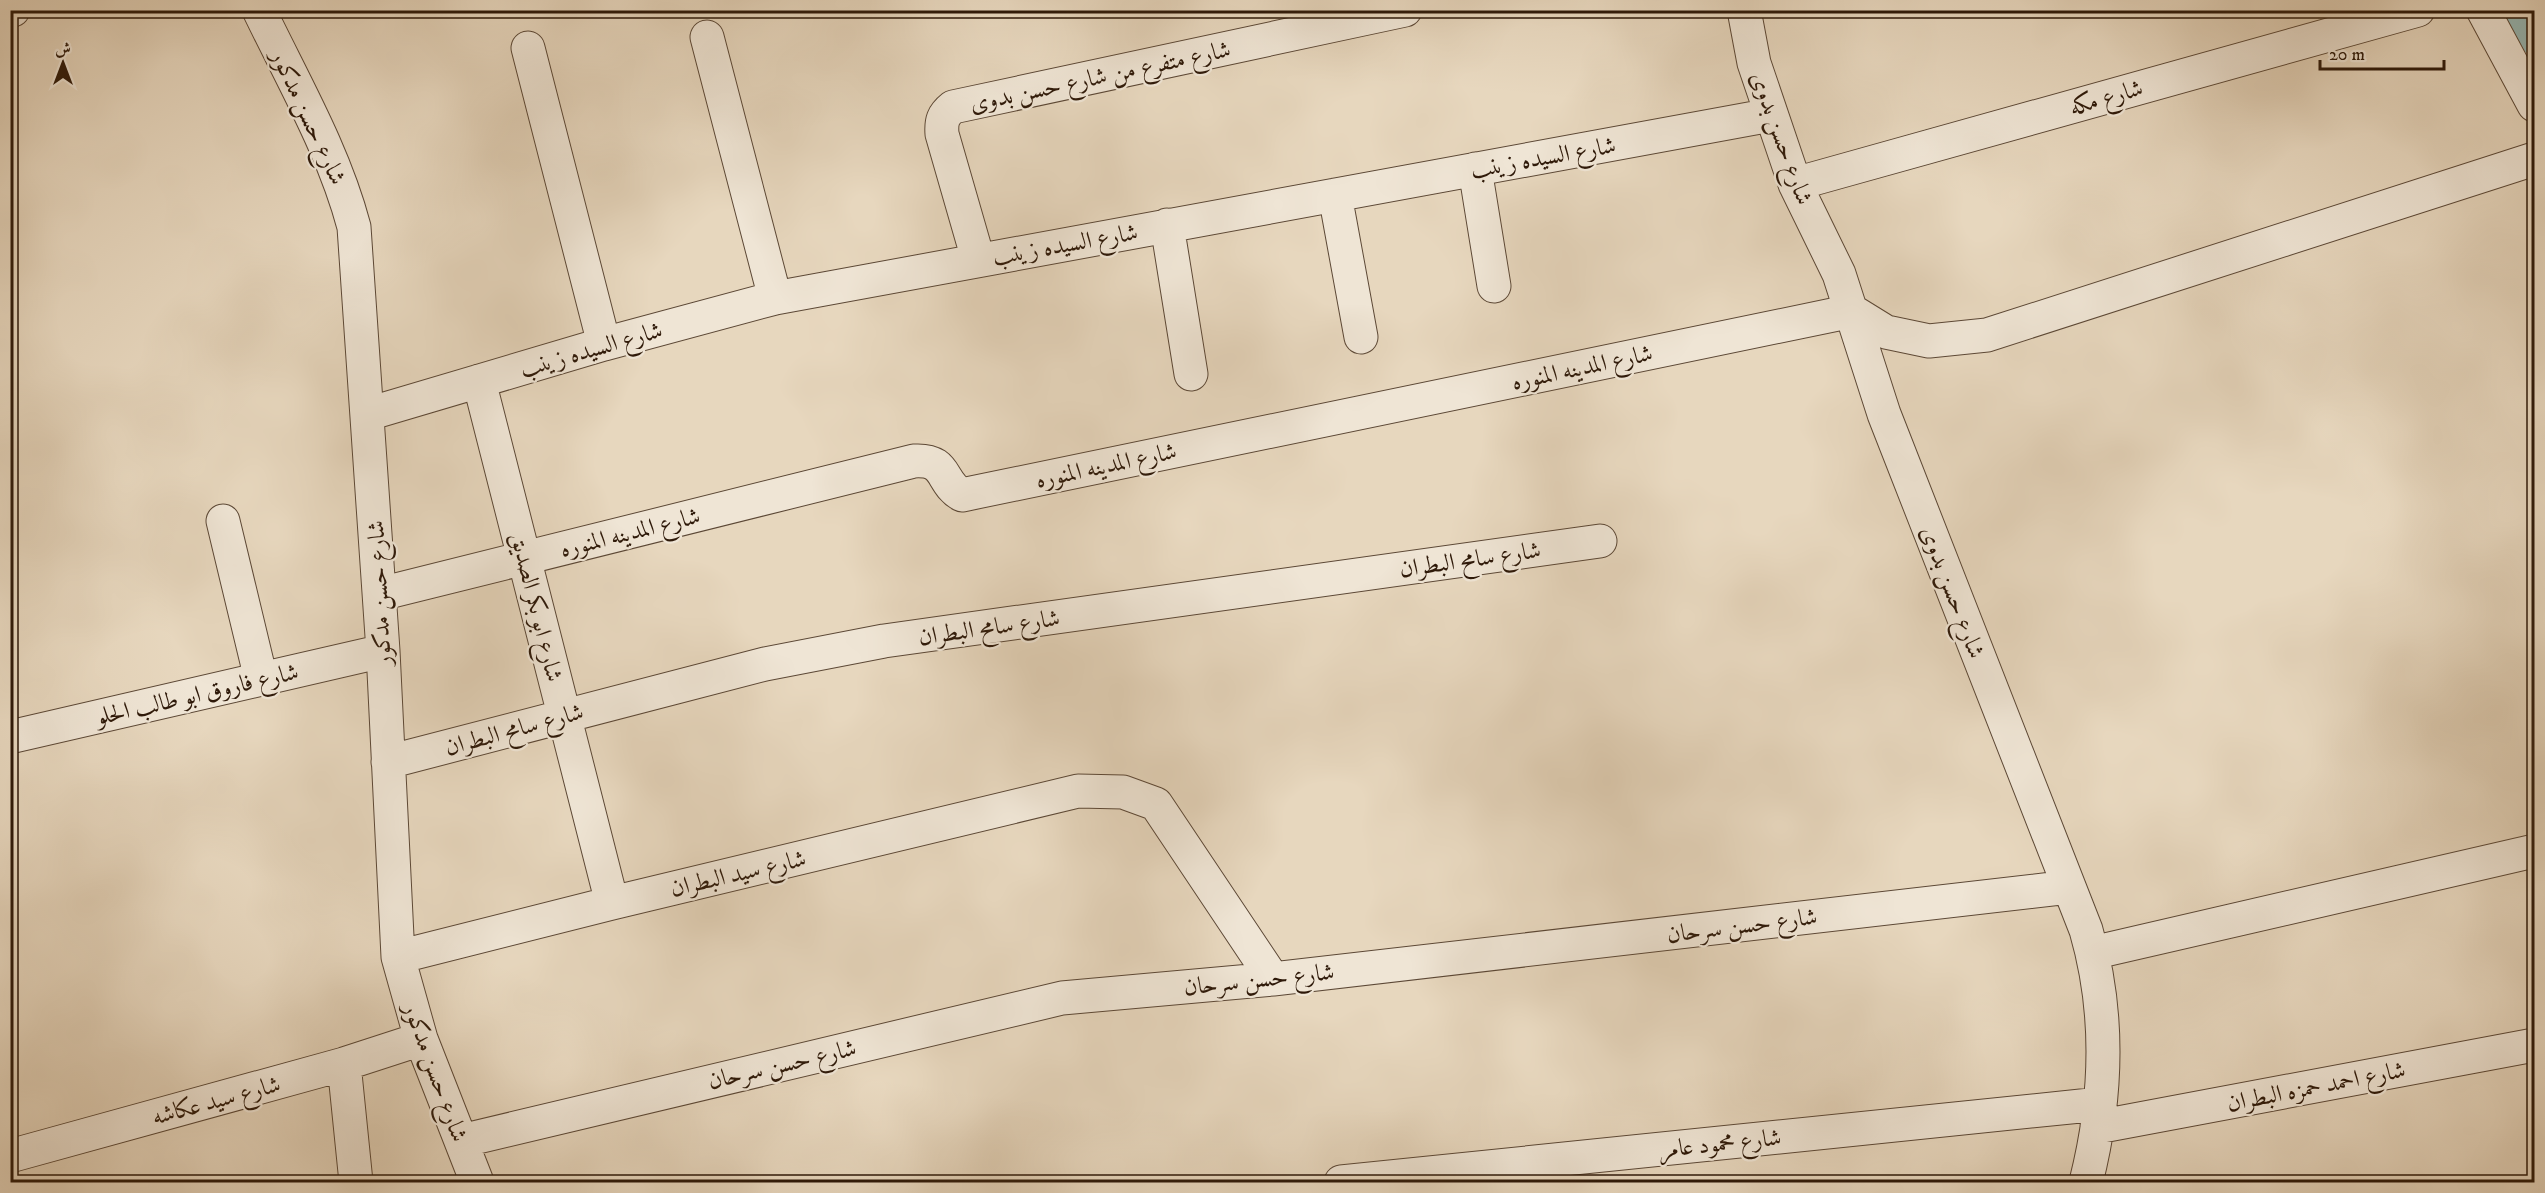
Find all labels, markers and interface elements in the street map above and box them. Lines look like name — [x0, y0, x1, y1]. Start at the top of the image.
north arrow — [33, 33, 93, 93]
scale bar — [2320, 33, 2444, 71]
street label: شارع متفرع من شارع حسن بدوى — [967, 35, 1234, 123]
text: ش — [55, 39, 71, 59]
street label: شارع حسن مدكور — [259, 43, 352, 191]
text: 20 m — [2329, 44, 2365, 66]
street label: شارع حسن بدوى — [1739, 68, 1819, 210]
street label: شارع مكه — [2066, 73, 2148, 127]
street label: شارع السيده زينب — [1468, 130, 1619, 189]
street label: شارع السيده زينب — [990, 217, 1141, 276]
street label: شارع السيده زينب — [516, 315, 667, 389]
street label: شارع المدينه المنوره — [1509, 338, 1656, 401]
street label: شارع المدينه المنوره — [1033, 436, 1180, 499]
street label: شارع المدينه المنوره — [557, 501, 704, 569]
street label: شارع حسن مدكور — [361, 519, 403, 668]
street label: شارع حسن بدوى — [1909, 522, 1991, 664]
street label: شارع ابو بكر الصديق — [499, 530, 569, 686]
street label: شارع سامح البطران — [1397, 535, 1543, 589]
street label: شارع سامح البطران — [916, 603, 1062, 657]
street label: شارع فاروق ابو طالب الحلو — [90, 657, 302, 737]
street label: شارع سامح البطران — [441, 697, 588, 767]
street label: شارع سيد البطران — [667, 844, 810, 908]
street label: شارع حسن سرحان — [1665, 902, 1820, 954]
street label: شارع حسن سرحان — [1182, 957, 1336, 1007]
street label: شارع حسن مدكور — [392, 997, 474, 1147]
street label: شارع حسن سرحان — [705, 1033, 860, 1101]
street label: شارع احمد حمزه البطران — [2224, 1055, 2409, 1123]
street label: شارع سيد عكاشه — [149, 1069, 285, 1136]
street label: شارع محمود عامر — [1657, 1123, 1783, 1169]

